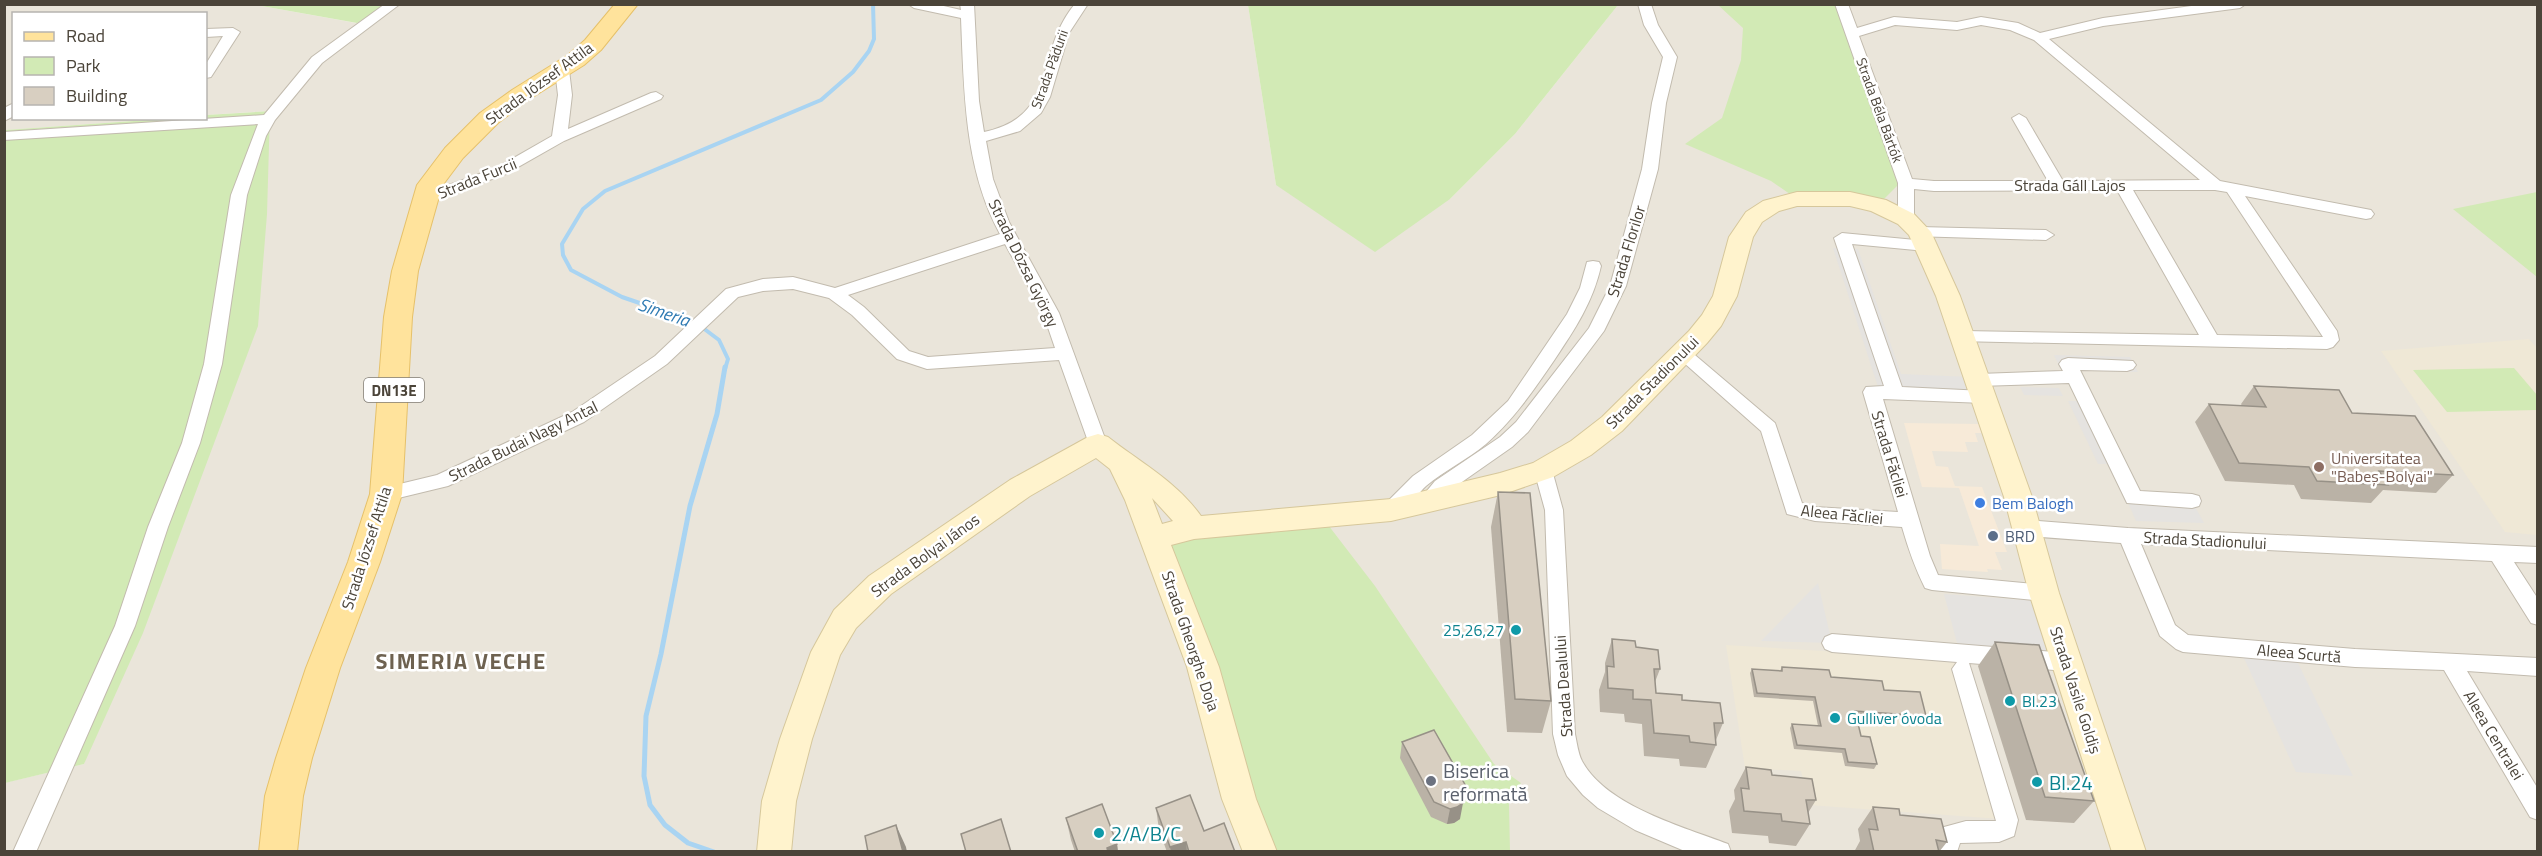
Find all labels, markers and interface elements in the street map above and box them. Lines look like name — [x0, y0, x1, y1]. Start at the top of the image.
legend — [12, 12, 207, 120]
text: Road — [66, 22, 105, 49]
street label: Strada Pădurii — [1025, 26, 1073, 112]
street label: Strada József Attila — [480, 36, 598, 130]
text: Park — [66, 52, 101, 79]
street label: Strada Béla Bártók — [1851, 55, 1909, 166]
text: Building — [66, 82, 127, 109]
street label: Strada Furcii — [434, 151, 520, 205]
street label: Strada Gáll Lajos — [2014, 173, 2126, 197]
street label: Strada Dózsa György — [983, 195, 1066, 331]
street label: Strada Florilor — [1601, 202, 1651, 300]
water label: Simeria — [634, 291, 695, 334]
street label: Strada Stadionului — [1600, 330, 1704, 434]
road number: DN13E — [364, 378, 424, 402]
street label: Strada Budai Nagy Antal — [444, 394, 602, 488]
street label: Strada Făcliei — [1865, 408, 1915, 500]
place label: Universitatea "Babeș-Bolyai" — [2331, 446, 2433, 488]
marker: Universitatea "Babeș-Bolyai" — [2312, 460, 2326, 474]
street label: Strada József Attila — [335, 483, 397, 613]
place label: Bem Balogh — [1992, 491, 2074, 515]
marker: Bem Balogh — [1973, 496, 1987, 510]
street label: Aleea Făcliei — [1800, 498, 1884, 530]
street label: Strada Bolyai János — [866, 507, 984, 603]
place label: BRD — [2005, 524, 2035, 548]
street label: Strada Stadionului — [2143, 525, 2267, 555]
marker: BRD — [1986, 529, 2000, 543]
street label: Strada Gheorghe Doja — [1156, 568, 1226, 714]
place label: 25,26,27 — [1443, 618, 1504, 642]
marker: 25,26,27 — [1509, 623, 1523, 637]
street label: Strada Vasile Goldiș — [2044, 623, 2108, 757]
street label: Strada Dealului — [1547, 634, 1579, 738]
street label: Aleea Scurtă — [2256, 637, 2342, 669]
district label: SIMERIA VECHE — [375, 644, 547, 678]
street label: Aleea Centralei — [2458, 686, 2530, 784]
place label: Bl.23 — [2022, 689, 2057, 713]
marker: Bl.23 — [2003, 694, 2017, 708]
place label: Gulliver óvoda — [1847, 706, 1942, 730]
marker: Gulliver óvoda — [1828, 711, 1842, 725]
place label: Biserica reformată — [1443, 755, 1528, 809]
place label: Bl.24 — [2049, 767, 2093, 798]
marker: Biserica reformată — [1424, 774, 1438, 788]
marker: Bl.24 — [2030, 775, 2044, 789]
place label: 2/A/B/C — [1111, 818, 1181, 849]
marker: 2/A/B/C — [1092, 826, 1106, 840]

